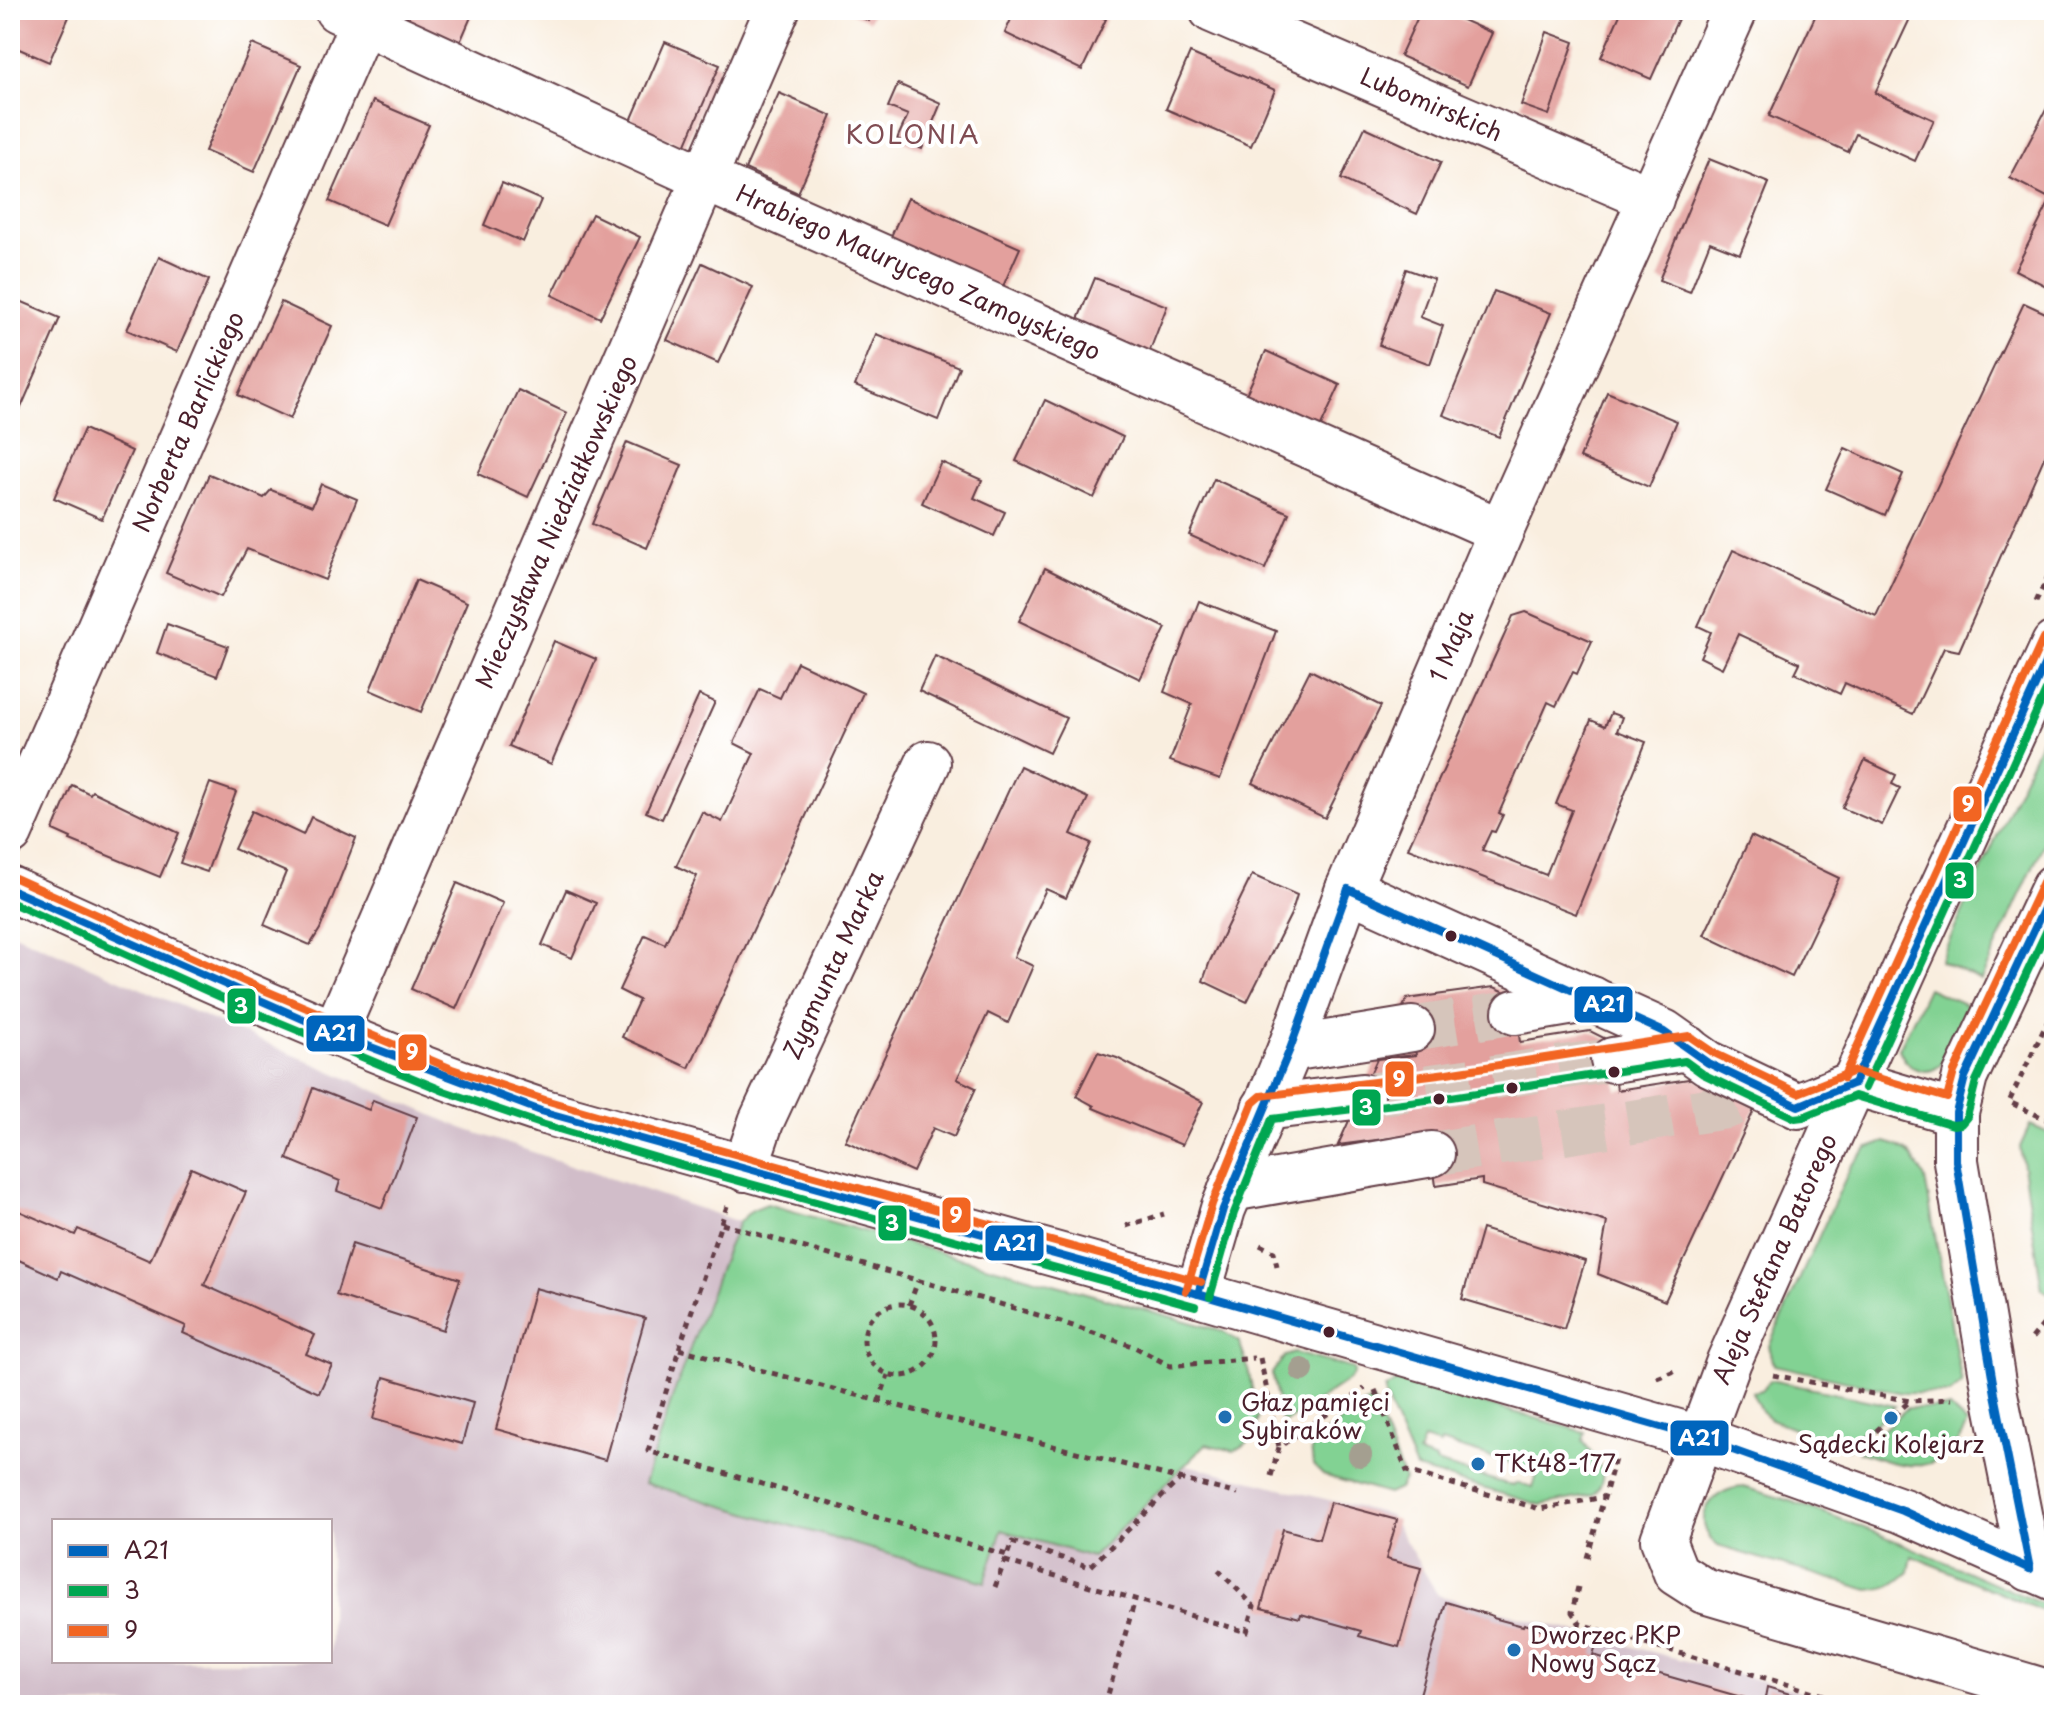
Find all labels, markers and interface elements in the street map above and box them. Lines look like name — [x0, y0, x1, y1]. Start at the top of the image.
street label: Lubomirskich — [1355, 57, 1508, 149]
district label: KOLONIA — [845, 114, 981, 153]
street label: Hrabiego Maurycego Zamoyskiego — [731, 174, 1107, 368]
street label: Norberta Barlickiego — [122, 305, 252, 538]
street label: Mieczysława Niedziałkowskiego — [465, 349, 645, 694]
street label: 1 Maja — [1419, 604, 1481, 687]
line badge: 9 — [1952, 785, 1983, 823]
text: 9 — [1961, 786, 1975, 819]
line badge: 3 — [1944, 861, 1975, 900]
text: 3 — [1953, 862, 1967, 895]
street label: Zygmunta Marka — [773, 864, 892, 1064]
unlabelled marker — [1443, 928, 1459, 944]
line badge: A21 — [1573, 985, 1634, 1024]
text: A21 — [1583, 986, 1625, 1019]
line badge: 3 — [226, 987, 257, 1025]
text: 3 — [234, 988, 248, 1021]
line badge: A21 — [305, 1014, 366, 1053]
text: A21 — [314, 1015, 356, 1048]
line badge: 9 — [397, 1033, 428, 1072]
text: 9 — [405, 1034, 419, 1067]
line badge: 9 — [1384, 1060, 1415, 1098]
text: 9 — [1392, 1061, 1406, 1094]
unlabelled marker — [1606, 1064, 1622, 1080]
unlabelled marker — [1504, 1080, 1520, 1096]
line badge: 3 — [1351, 1088, 1382, 1127]
text: 3 — [1359, 1089, 1373, 1122]
unlabelled marker — [1431, 1091, 1447, 1107]
street label: Aleja Stefana Batorego — [1702, 1127, 1845, 1389]
line badge: 9 — [941, 1196, 972, 1234]
text: 9 — [949, 1197, 963, 1230]
line badge: 3 — [877, 1204, 908, 1242]
text: 3 — [885, 1205, 899, 1238]
line badge: A21 — [984, 1224, 1045, 1262]
text: A21 — [994, 1225, 1036, 1258]
unlabelled marker — [1321, 1324, 1337, 1340]
place label: Głaz pamięci Sybiraków — [1241, 1383, 1390, 1447]
marker: Głaz pamięci Sybiraków — [1216, 1408, 1234, 1426]
marker: Sądecki Kolejarz — [1882, 1409, 1900, 1427]
line badge: A21 — [1669, 1419, 1730, 1457]
text: A21 — [1678, 1420, 1720, 1453]
place label: Sądecki Kolejarz — [1798, 1425, 1984, 1461]
place label: TKt48-177 — [1494, 1444, 1616, 1480]
marker: TKt48-177 — [1469, 1455, 1487, 1473]
legend — [52, 1519, 332, 1663]
text: A21 — [124, 1531, 168, 1567]
text: 3 — [124, 1571, 140, 1607]
text: 9 — [124, 1611, 138, 1647]
place label: Dworzec PKP Nowy Sącz — [1530, 1616, 1681, 1680]
marker: Dworzec PKP Nowy Sącz — [1505, 1641, 1523, 1659]

